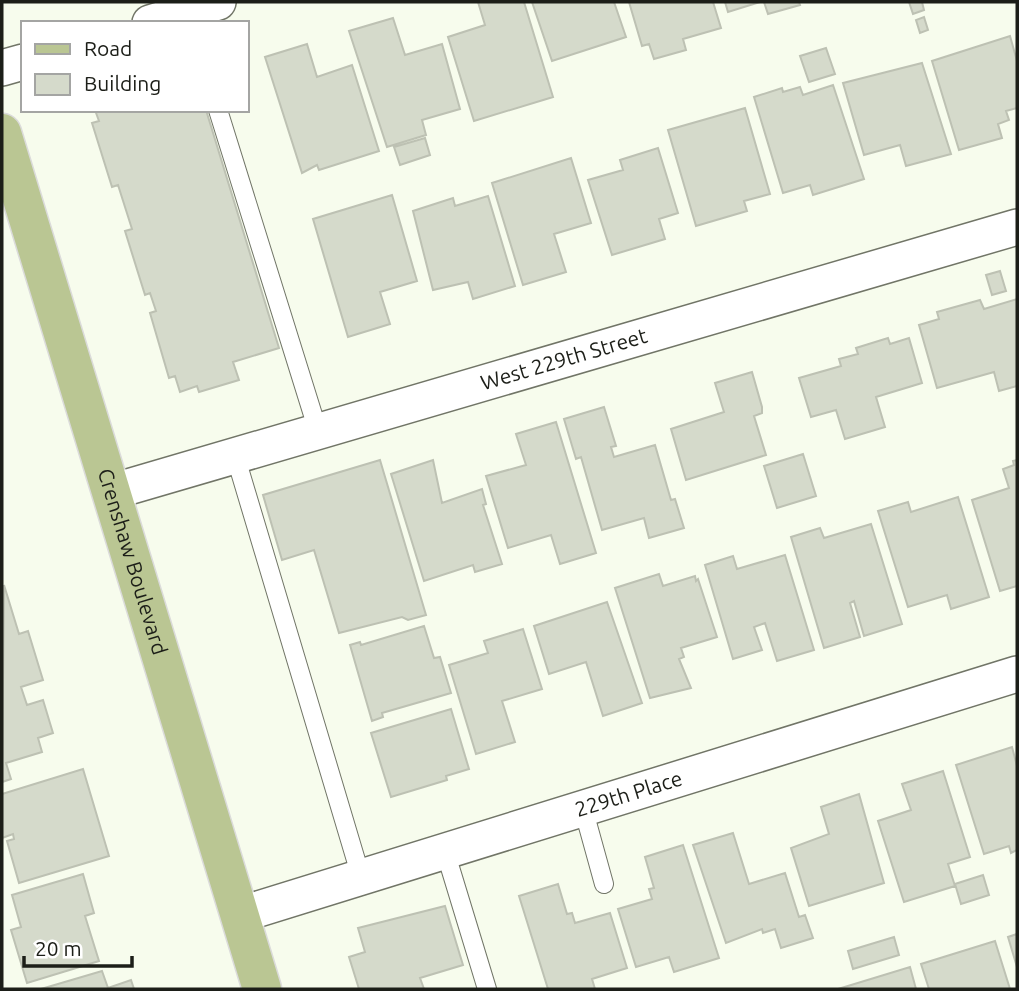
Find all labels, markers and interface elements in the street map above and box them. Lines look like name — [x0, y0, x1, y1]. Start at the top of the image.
legend — [21, 21, 248, 112]
text: Road — [84, 36, 132, 60]
text: Building — [84, 71, 161, 95]
street label: West 229th Street — [478, 323, 650, 394]
street label: Crenshaw Boulevard — [94, 465, 173, 657]
street label: 229th Place — [572, 765, 685, 821]
scale bar — [24, 925, 133, 969]
text: 20 m — [35, 936, 82, 960]

